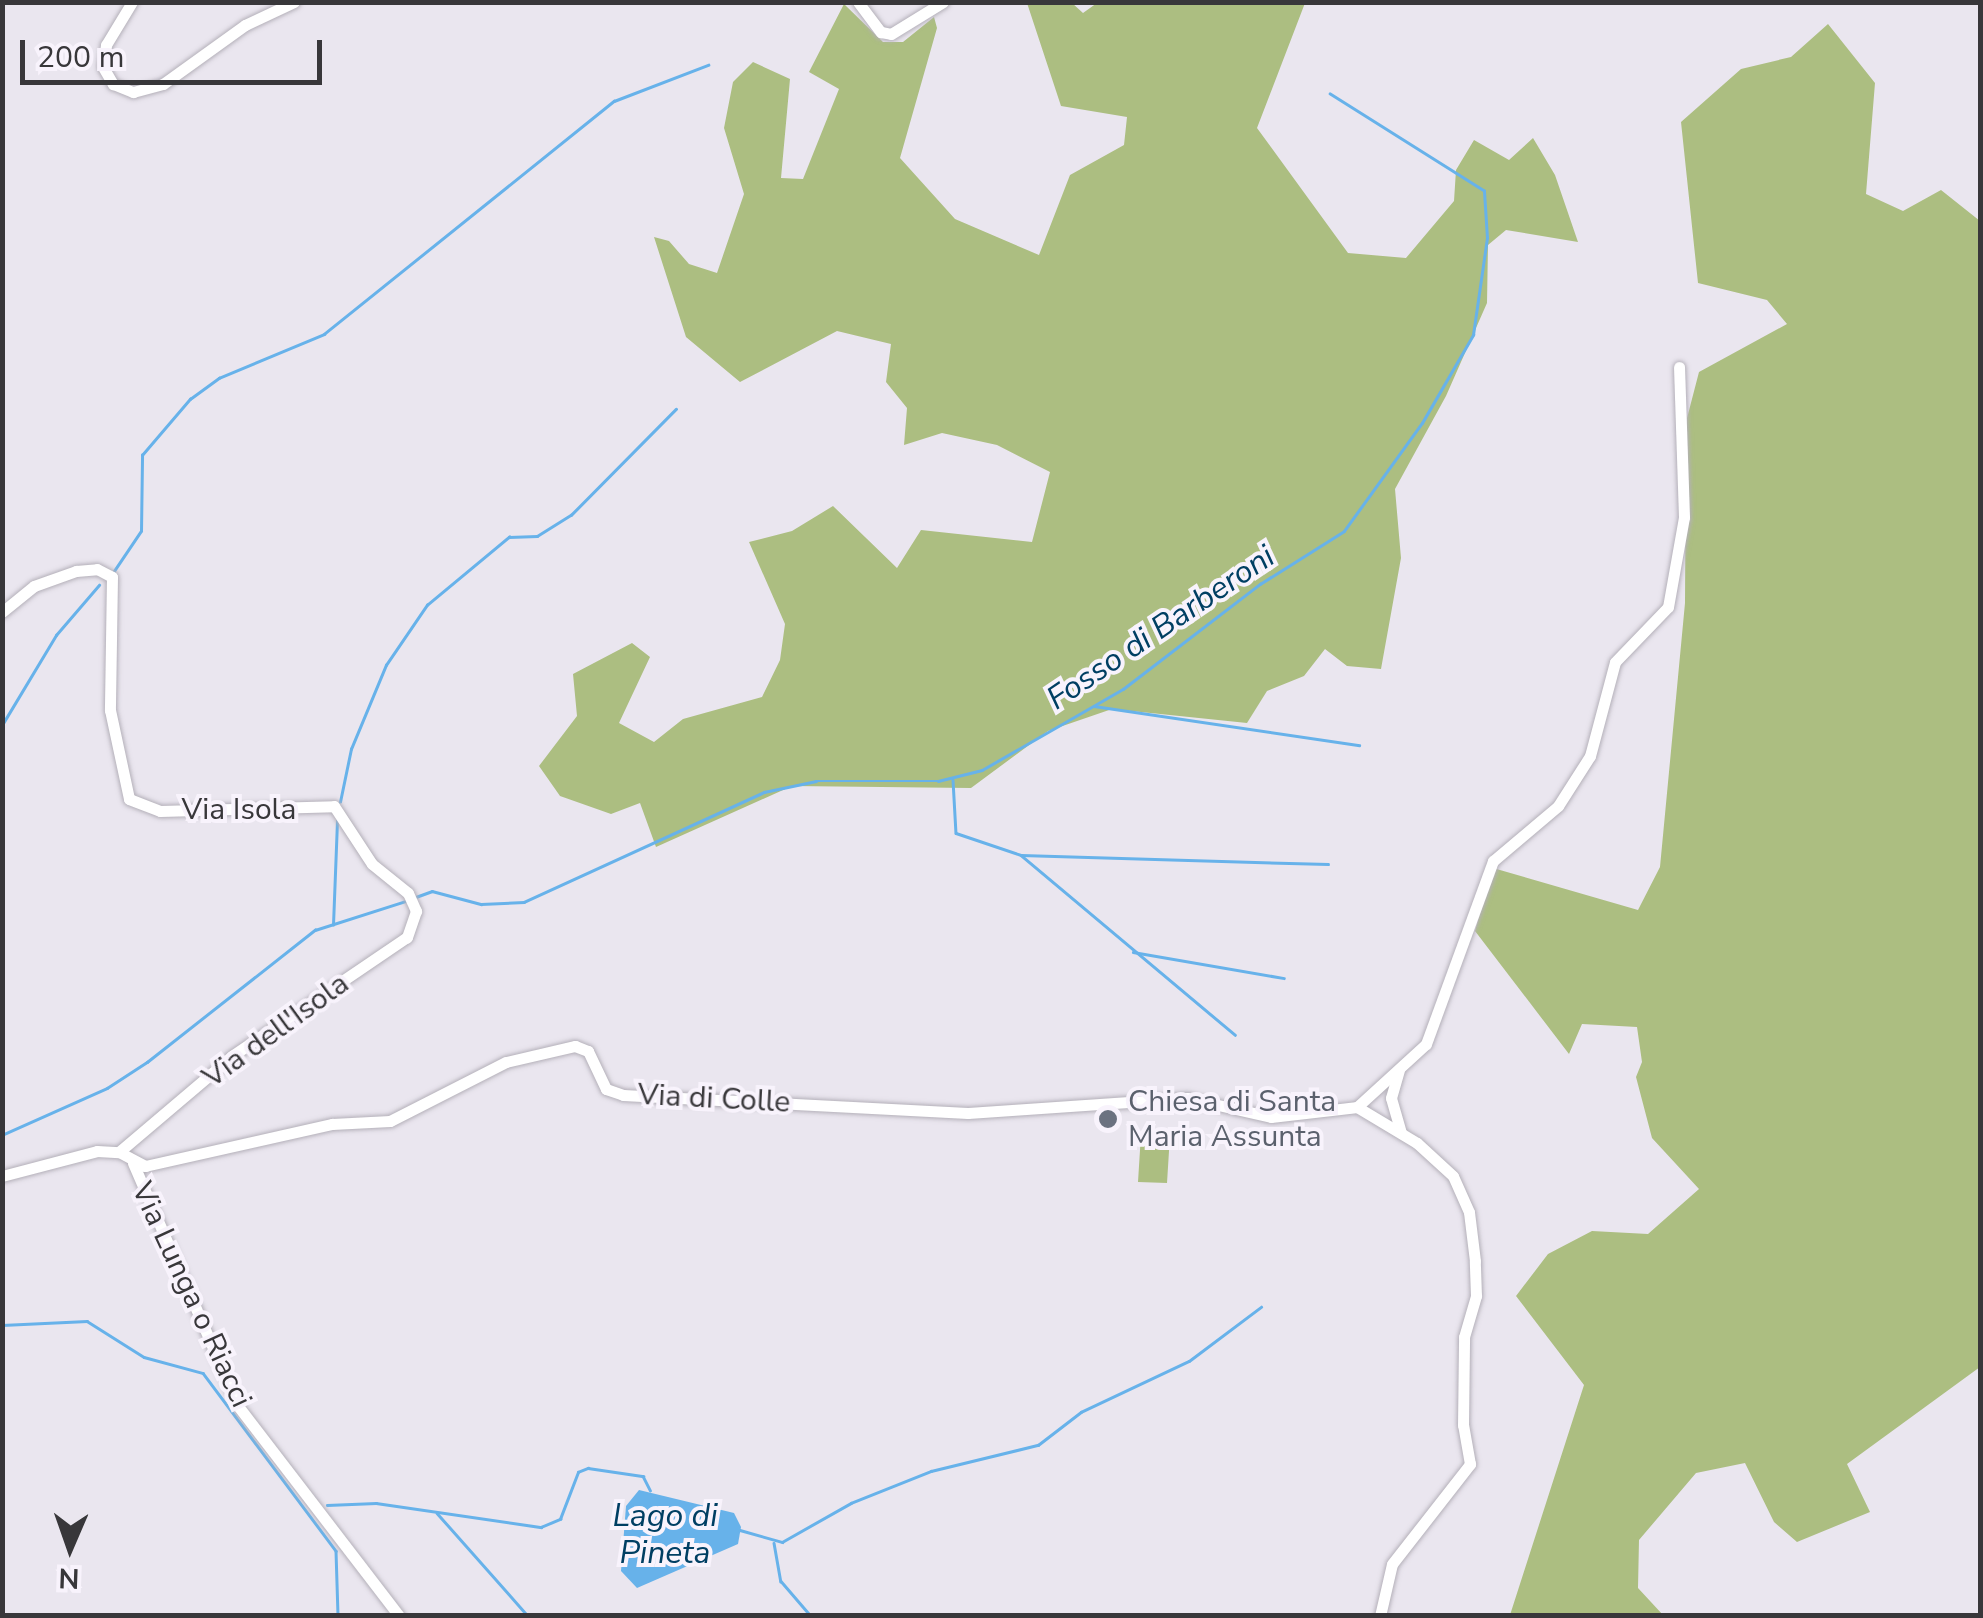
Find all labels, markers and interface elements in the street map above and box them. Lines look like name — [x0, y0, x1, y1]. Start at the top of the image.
scale bar — [25, 20, 328, 82]
text: 200 m — [37, 37, 124, 78]
water label: Fosso di Barberoni — [1040, 538, 1282, 718]
street label: Via Isola — [182, 792, 296, 828]
street label: Via dell'Isola — [196, 966, 356, 1096]
street label: Via di Colle — [637, 1077, 791, 1121]
place label: Chiesa di Santa Maria Assunta — [1128, 1084, 1336, 1154]
marker: Chiesa di Santa Maria Assunta — [1097, 1108, 1119, 1130]
street label: Via Lunga o Riacci — [123, 1177, 259, 1413]
north arrow — [20, 1498, 120, 1598]
water label: Lago di Pineta — [612, 1498, 718, 1573]
text: N — [58, 1559, 80, 1597]

